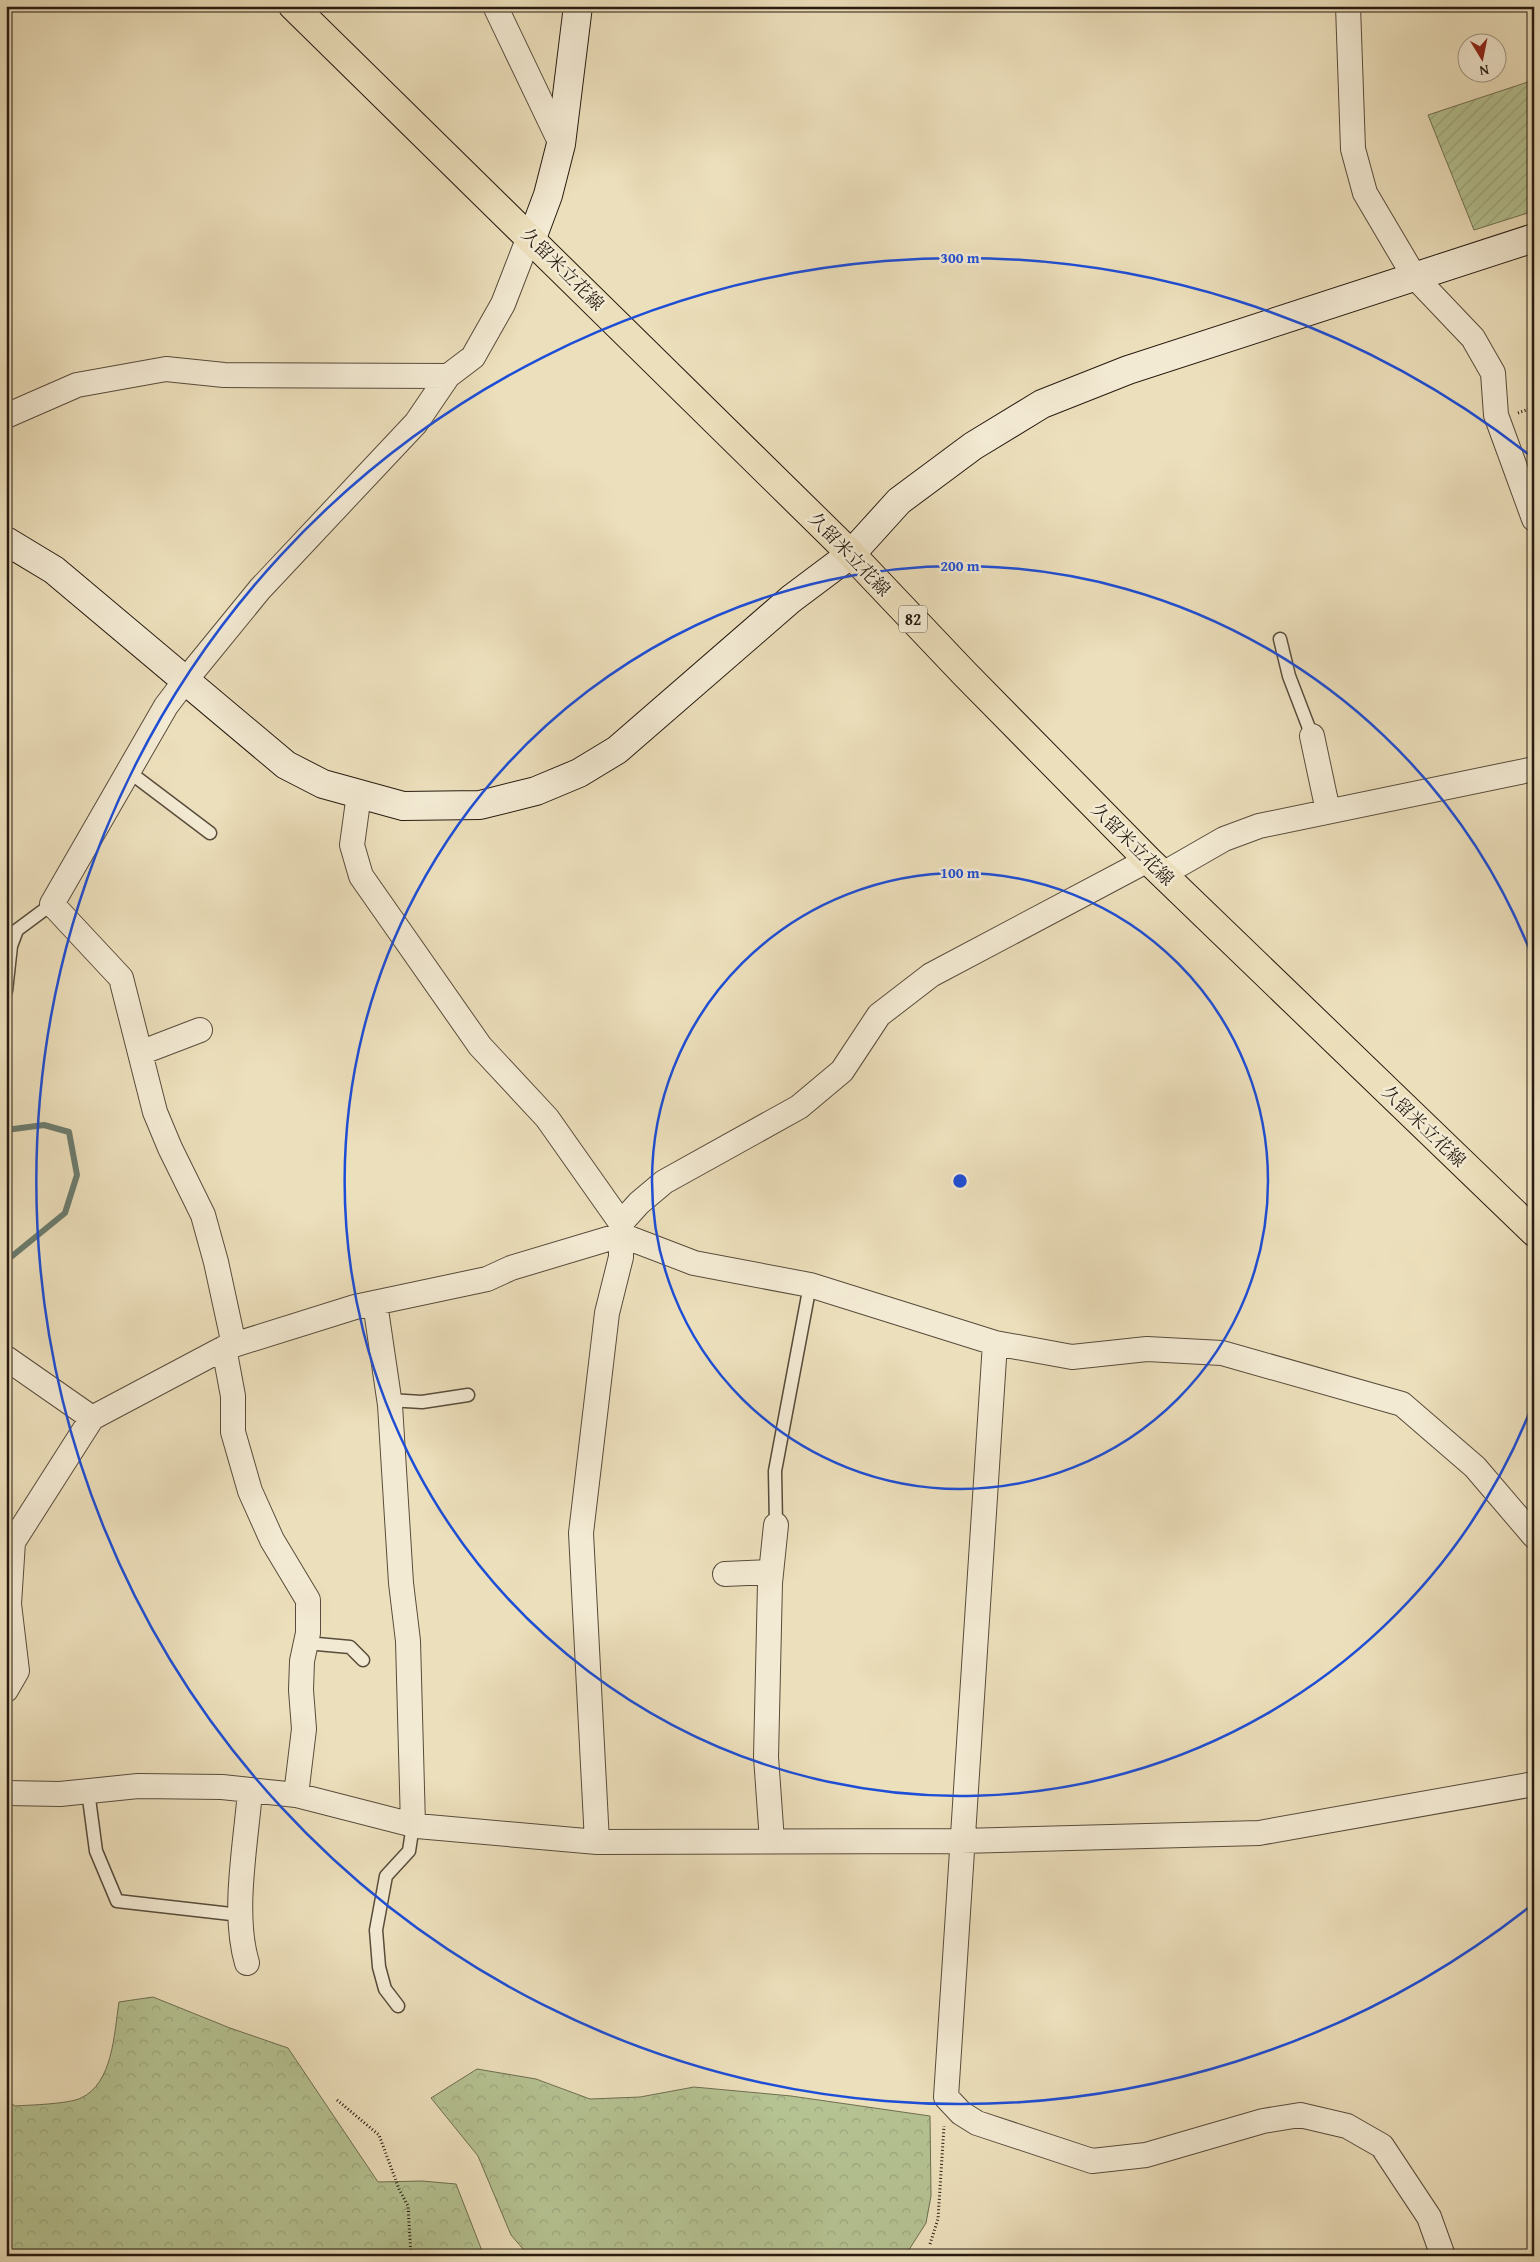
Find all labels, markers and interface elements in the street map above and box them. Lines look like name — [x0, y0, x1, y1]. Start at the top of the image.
north arrow — [1458, 32, 1508, 82]
text: N — [1477, 60, 1491, 82]
street label: 久留米立花線 — [515, 221, 611, 317]
text: 300 m — [940, 247, 980, 268]
street label: 久留米立花線 — [803, 506, 897, 602]
text: 200 m — [940, 555, 980, 576]
road number: 82 — [899, 606, 927, 632]
street label: 久留米立花線 — [1085, 796, 1181, 892]
text: 100 m — [940, 862, 980, 883]
street label: 久留米立花線 — [1376, 1079, 1472, 1173]
centre of rings — [951, 1172, 969, 1190]

